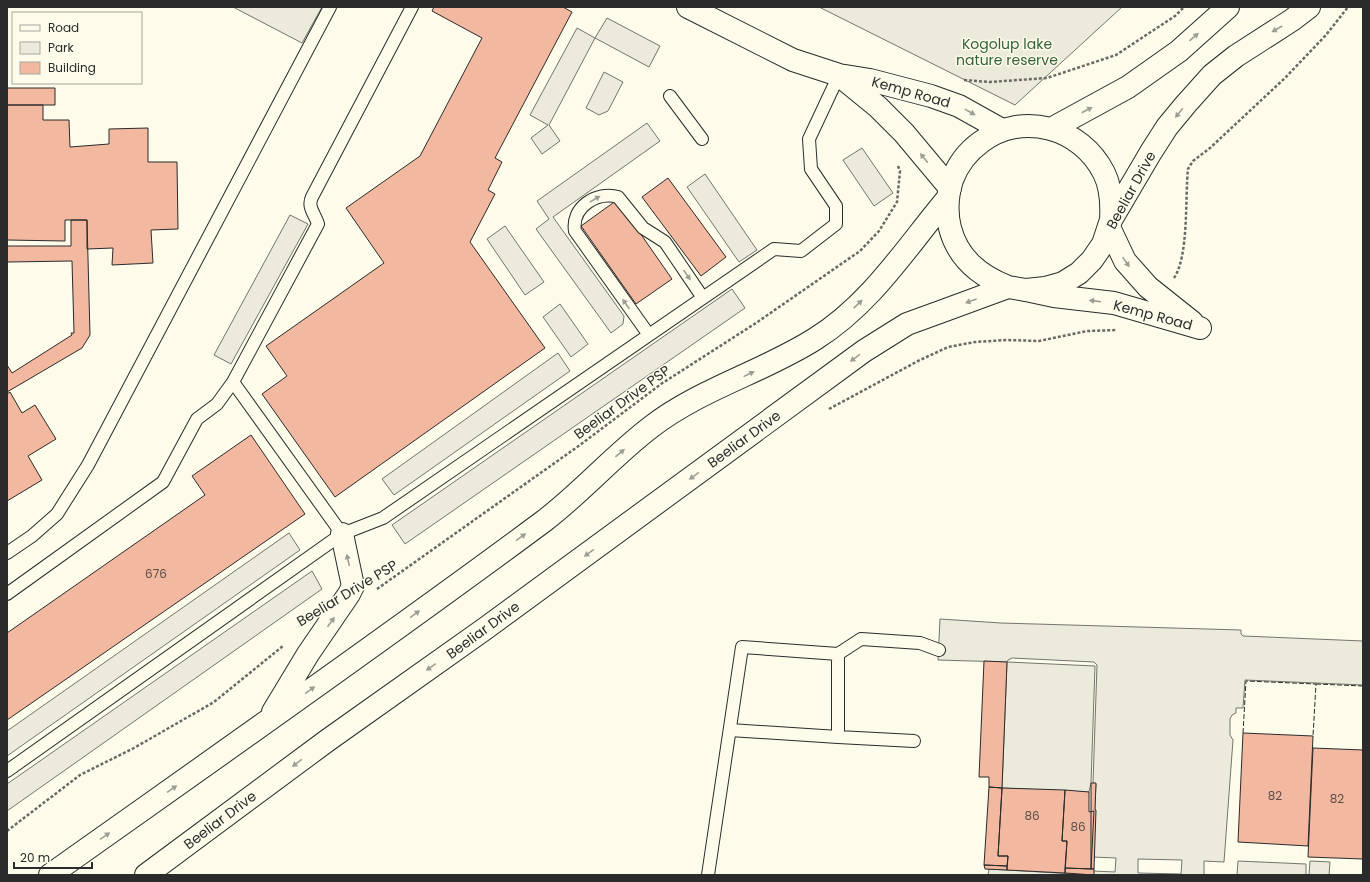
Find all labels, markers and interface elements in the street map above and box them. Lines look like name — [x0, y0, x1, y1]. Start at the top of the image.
legend — [12, 12, 142, 84]
text: Road — [48, 19, 79, 36]
one-way arrow — [1271, 26, 1283, 33]
one-way arrow — [1189, 33, 1199, 42]
park label: Kogolup lake nature reserve — [956, 34, 1058, 70]
text: Park — [48, 39, 75, 56]
text: Building — [48, 59, 96, 76]
street label: Kemp Road — [869, 71, 953, 113]
one-way arrow — [1081, 107, 1093, 113]
one-way arrow — [1174, 108, 1183, 119]
one-way arrow — [964, 109, 976, 116]
street label: Beeliar Drive — [1101, 147, 1161, 233]
one-way arrow — [920, 152, 929, 163]
one-way arrow — [589, 196, 601, 203]
one-way arrow — [1122, 256, 1130, 267]
one-way arrow — [683, 269, 691, 280]
street label: Kemp Road — [1111, 295, 1195, 335]
one-way arrow — [622, 298, 630, 309]
one-way arrow — [965, 298, 977, 304]
one-way arrow — [1089, 298, 1101, 304]
one-way arrow — [853, 300, 863, 309]
one-way arrow — [850, 353, 861, 362]
street label: Beeliar Drive PSP — [570, 360, 674, 444]
one-way arrow — [743, 371, 755, 377]
street label: Beeliar Drive — [703, 405, 785, 472]
one-way arrow — [614, 449, 625, 458]
one-way arrow — [689, 472, 700, 480]
one-way arrow — [515, 533, 526, 541]
one-way arrow — [584, 549, 595, 557]
one-way arrow — [344, 554, 350, 566]
street label: Beeliar Drive PSP — [293, 555, 401, 631]
house number: 676 — [145, 565, 167, 582]
street label: Beeliar Drive — [442, 596, 524, 663]
one-way arrow — [410, 609, 421, 618]
one-way arrow — [327, 617, 335, 628]
one-way arrow — [426, 663, 437, 671]
one-way arrow — [305, 686, 316, 694]
one-way arrow — [292, 759, 302, 767]
one-way arrow — [167, 785, 177, 793]
street label: Beeliar Drive — [179, 786, 261, 854]
house number: 82 — [1268, 787, 1282, 804]
house number: 82 — [1330, 790, 1344, 807]
house number: 86 — [1024, 807, 1040, 824]
house number: 86 — [1070, 818, 1086, 835]
one-way arrow — [99, 832, 110, 840]
scale bar — [14, 844, 92, 870]
text: 20 m — [20, 849, 50, 866]

